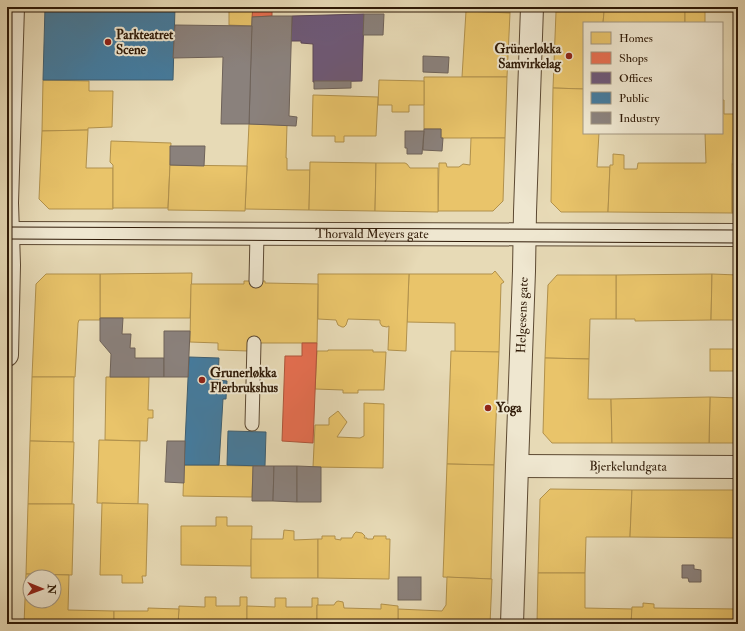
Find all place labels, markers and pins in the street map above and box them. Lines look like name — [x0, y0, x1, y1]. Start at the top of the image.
place label: Parkteatret Scene — [116, 27, 174, 58]
marker: Parkteatret Scene — [103, 37, 113, 47]
place label: Grünerløkka Samvirkelag — [494, 41, 562, 73]
marker: Grünerløkka Samvirkelag — [564, 51, 574, 61]
place label: Grunerløkka Flerbrukshus — [210, 365, 279, 396]
marker: Grunerløkka Flerbrukshus — [197, 375, 207, 385]
place label: Yoga — [495, 400, 522, 417]
marker: Yoga — [483, 403, 493, 413]

